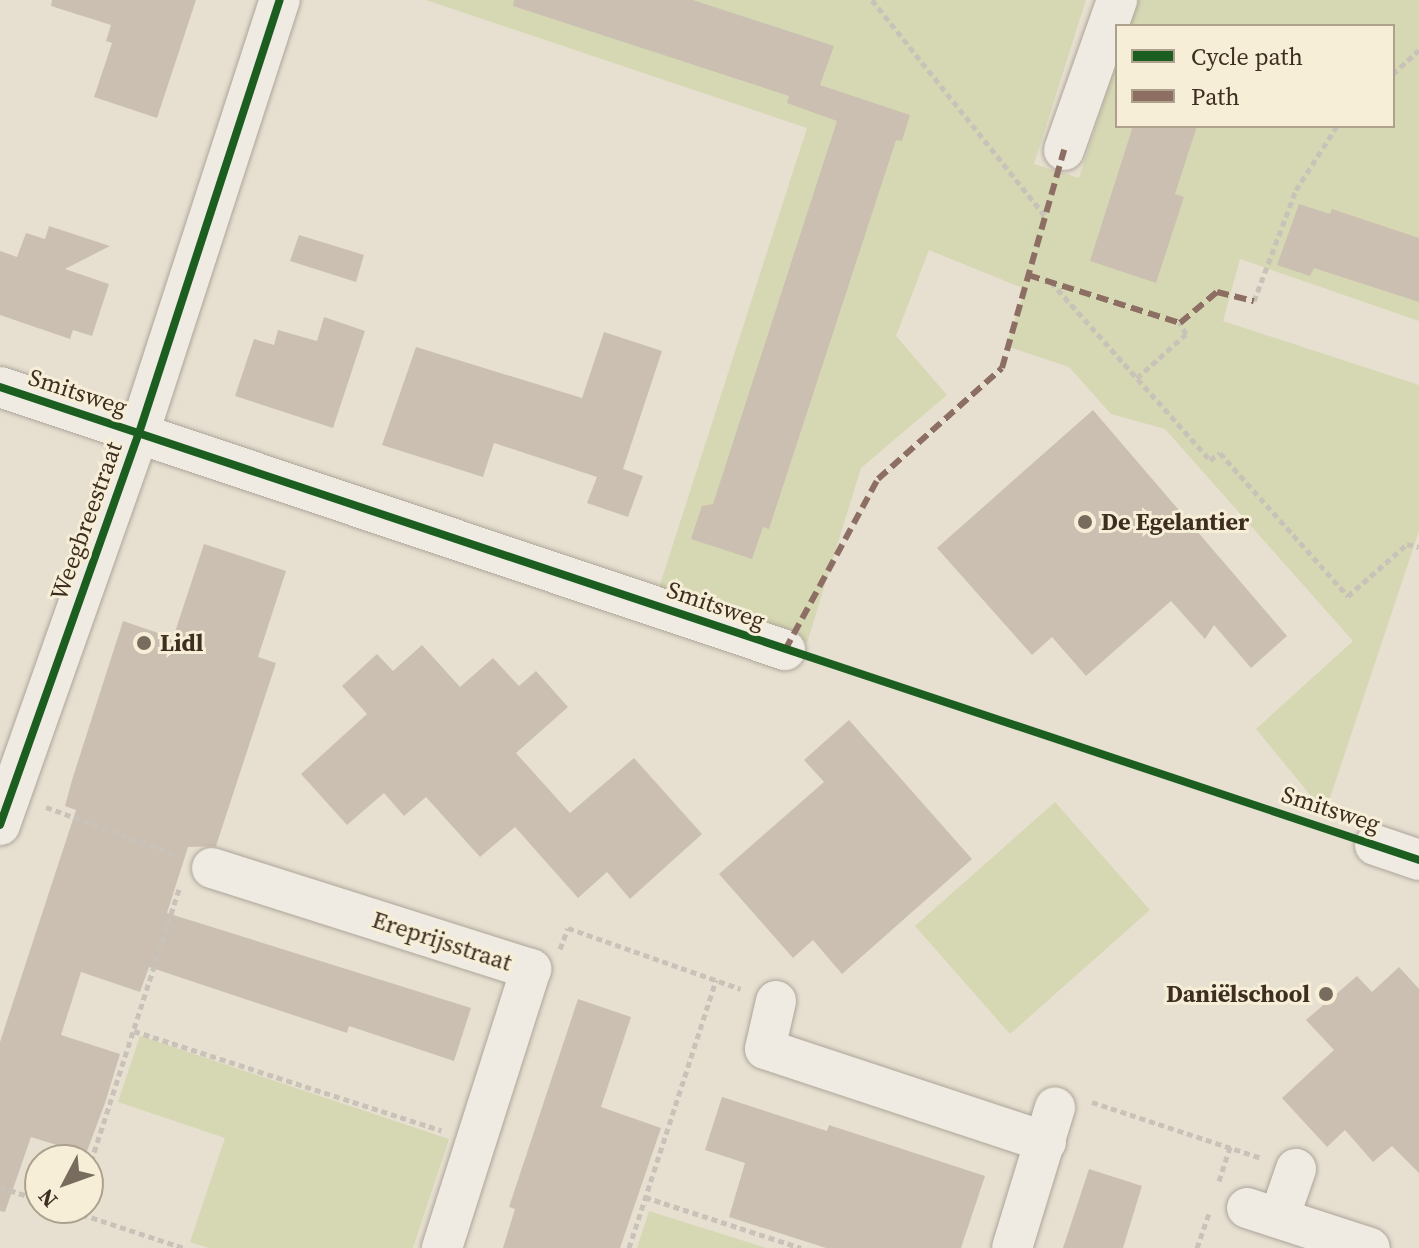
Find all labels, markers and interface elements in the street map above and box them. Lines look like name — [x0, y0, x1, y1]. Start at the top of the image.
legend — [1115, 24, 1395, 128]
text: Cycle path — [1191, 40, 1303, 73]
text: Path — [1191, 80, 1240, 113]
street label: Smitsweg — [25, 363, 131, 421]
street label: Weegbreestraat — [44, 438, 128, 604]
place label: De Egelantier — [1101, 508, 1249, 536]
marker: De Egelantier — [1076, 513, 1094, 531]
street label: Smitsweg — [663, 575, 769, 635]
place label: Lidl — [160, 629, 204, 657]
marker: Lidl — [135, 634, 153, 652]
street label: Smitsweg — [1278, 780, 1384, 838]
street label: Ereprijsstraat — [369, 905, 515, 977]
place label: Daniëlschool — [1166, 980, 1310, 1008]
marker: Daniëlschool — [1317, 985, 1335, 1003]
north arrow — [24, 1144, 104, 1224]
text: N — [31, 1183, 64, 1214]

